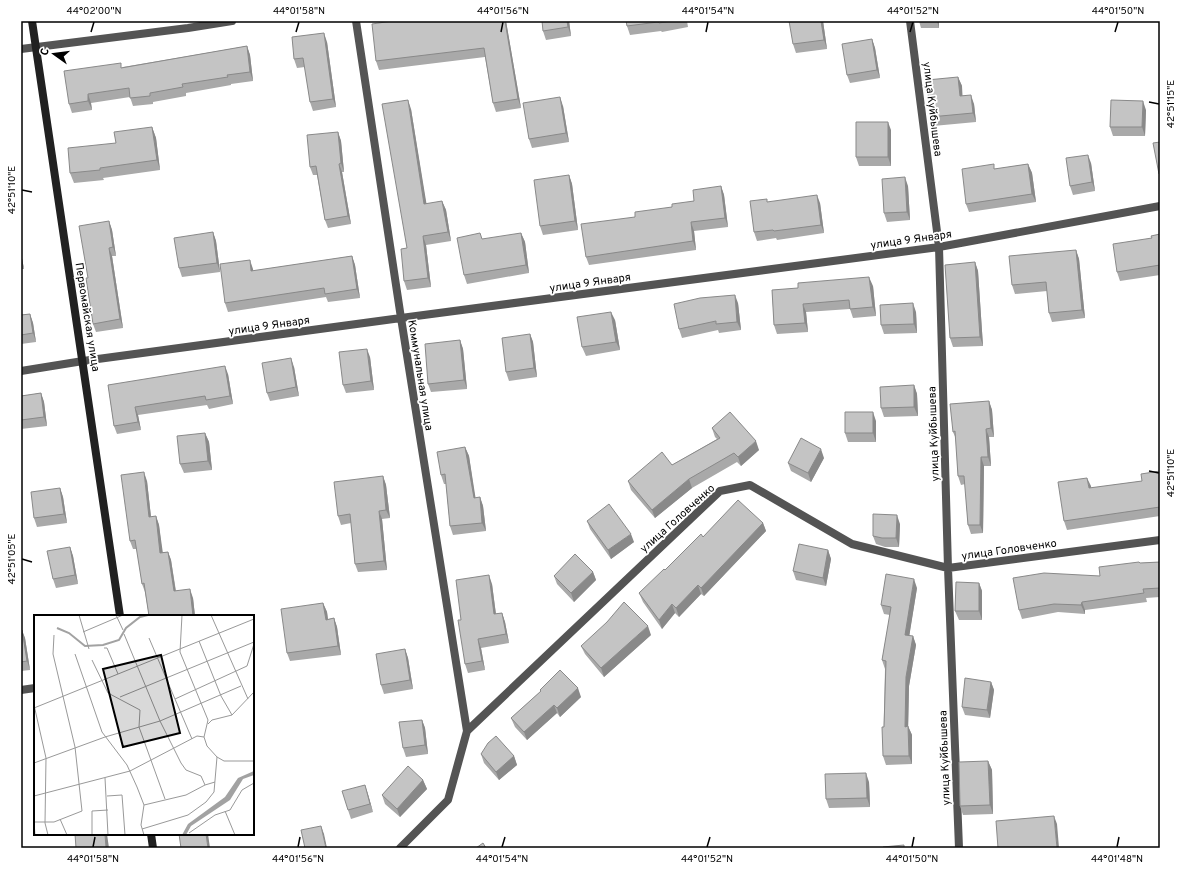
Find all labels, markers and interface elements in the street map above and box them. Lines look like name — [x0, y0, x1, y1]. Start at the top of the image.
text: 44°02'00"N — [66, 5, 122, 18]
text: 44°01'58"N — [273, 5, 325, 18]
text: 44°01'56"N — [477, 5, 529, 18]
text: 44°01'54"N — [682, 5, 734, 18]
text: 44°01'52"N — [887, 5, 939, 18]
text: 44°01'50"N — [1092, 5, 1144, 18]
north arrow — [34, 34, 74, 74]
text: С — [38, 47, 53, 57]
street label: улица Куйбышева — [919, 61, 945, 157]
text: 42°51'15"E — [1165, 80, 1178, 128]
text: 42°51'10"E — [6, 166, 19, 214]
street label: улица 9 Января — [869, 227, 953, 253]
street label: Первомайская улица — [71, 262, 103, 373]
street label: улица 9 Января — [548, 270, 632, 296]
street label: улица 9 Января — [227, 313, 311, 339]
street label: Коммунальная улица — [404, 319, 436, 432]
street label: улица Куйбышева — [925, 386, 943, 482]
text: 42°51'10"E — [1165, 449, 1178, 497]
street label: улица Головченко — [637, 481, 718, 556]
text: 42°51'05"E — [6, 533, 19, 585]
street label: улица Головченко — [961, 536, 1058, 564]
inset map — [34, 615, 254, 835]
street label: улица Куйбышева — [936, 710, 954, 806]
text: 44°01'58"N — [67, 853, 119, 866]
text: 44°01'56"N — [272, 853, 324, 866]
text: 44°01'54"N — [476, 853, 528, 866]
text: 44°01'52"N — [681, 853, 733, 866]
text: 44°01'50"N — [886, 853, 938, 866]
text: 44°01'48"N — [1091, 853, 1143, 866]

